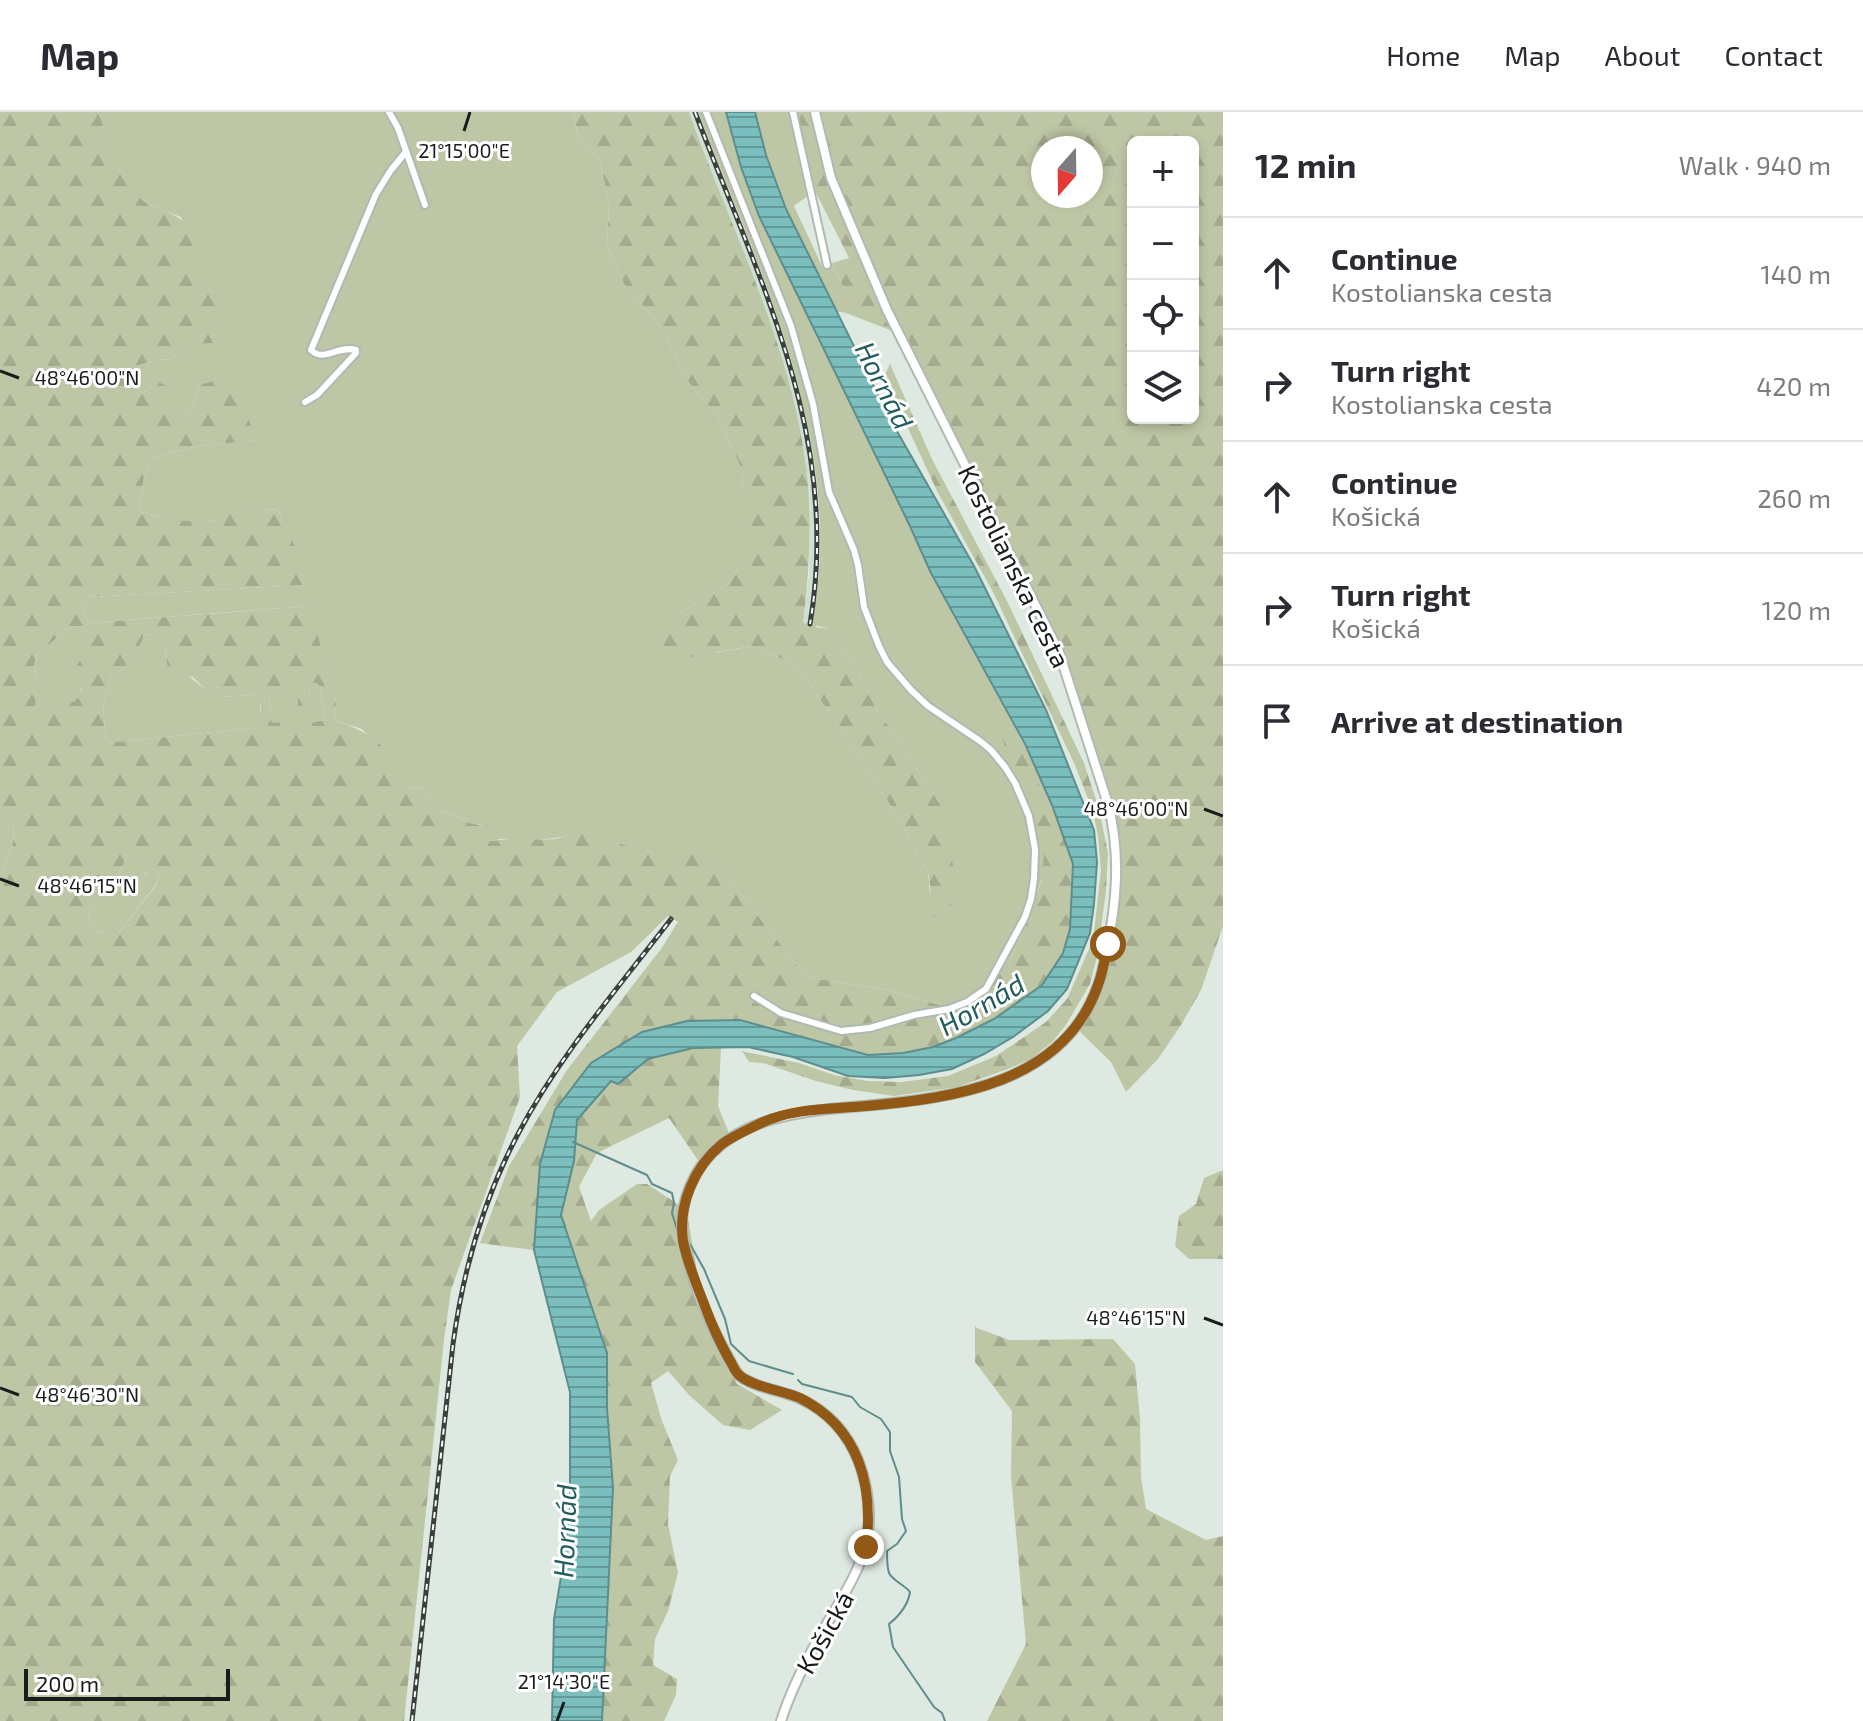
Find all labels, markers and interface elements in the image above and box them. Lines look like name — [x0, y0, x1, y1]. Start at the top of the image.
text: Map — [40, 32, 119, 78]
text: Home — [1386, 38, 1460, 72]
text: Map — [1504, 38, 1561, 72]
text: About — [1605, 38, 1680, 72]
text: Contact — [1724, 38, 1823, 72]
north arrow — [1031, 136, 1103, 208]
map controls — [1127, 136, 1199, 424]
button: + — [1127, 136, 1199, 208]
text: 21°15'00"E — [418, 138, 510, 162]
text: 12 min — [1255, 144, 1357, 185]
text: Walk · 940 m — [1679, 149, 1831, 180]
button: − — [1127, 208, 1199, 280]
text: Continue — [1331, 240, 1458, 276]
icon: ahead — [1255, 251, 1299, 295]
text: 140 m — [1760, 258, 1831, 289]
text: Kostolianska cesta — [1331, 276, 1553, 307]
button: locate — [1127, 280, 1199, 352]
water label: Hornád — [849, 335, 921, 435]
button: layers — [1127, 352, 1199, 424]
text: Turn right — [1331, 352, 1471, 388]
icon: right — [1255, 363, 1299, 407]
text: 48°46'00"N — [35, 365, 139, 389]
text: 420 m — [1756, 370, 1831, 401]
text: Kostolianska cesta — [1331, 388, 1553, 419]
street label: Kostolianska cesta — [952, 460, 1078, 672]
text: Continue — [1331, 464, 1458, 500]
icon: ahead — [1255, 475, 1299, 519]
text: 260 m — [1757, 482, 1831, 513]
text: Košická — [1331, 500, 1421, 531]
text: Turn right — [1331, 576, 1471, 612]
icon: right — [1255, 587, 1299, 631]
text: 120 m — [1762, 594, 1831, 625]
text: Košická — [1331, 612, 1421, 643]
icon: arrive — [1255, 699, 1299, 743]
text: Arrive at destination — [1331, 703, 1623, 739]
text: 48°46'00"N — [1084, 796, 1188, 820]
text: 48°46'15"N — [37, 873, 137, 897]
route start — [1090, 926, 1126, 962]
water label: Hornád — [932, 966, 1030, 1042]
text: 48°46'15"N — [1086, 1305, 1186, 1329]
text: 48°46'30"N — [35, 1382, 139, 1406]
water label: Hornád — [545, 1484, 583, 1578]
route end — [848, 1529, 884, 1565]
street label: Košická — [789, 1585, 859, 1679]
scale bar — [24, 1665, 230, 1701]
text: 21°14'30"E — [518, 1669, 610, 1693]
text: 200 m — [36, 1670, 99, 1696]

